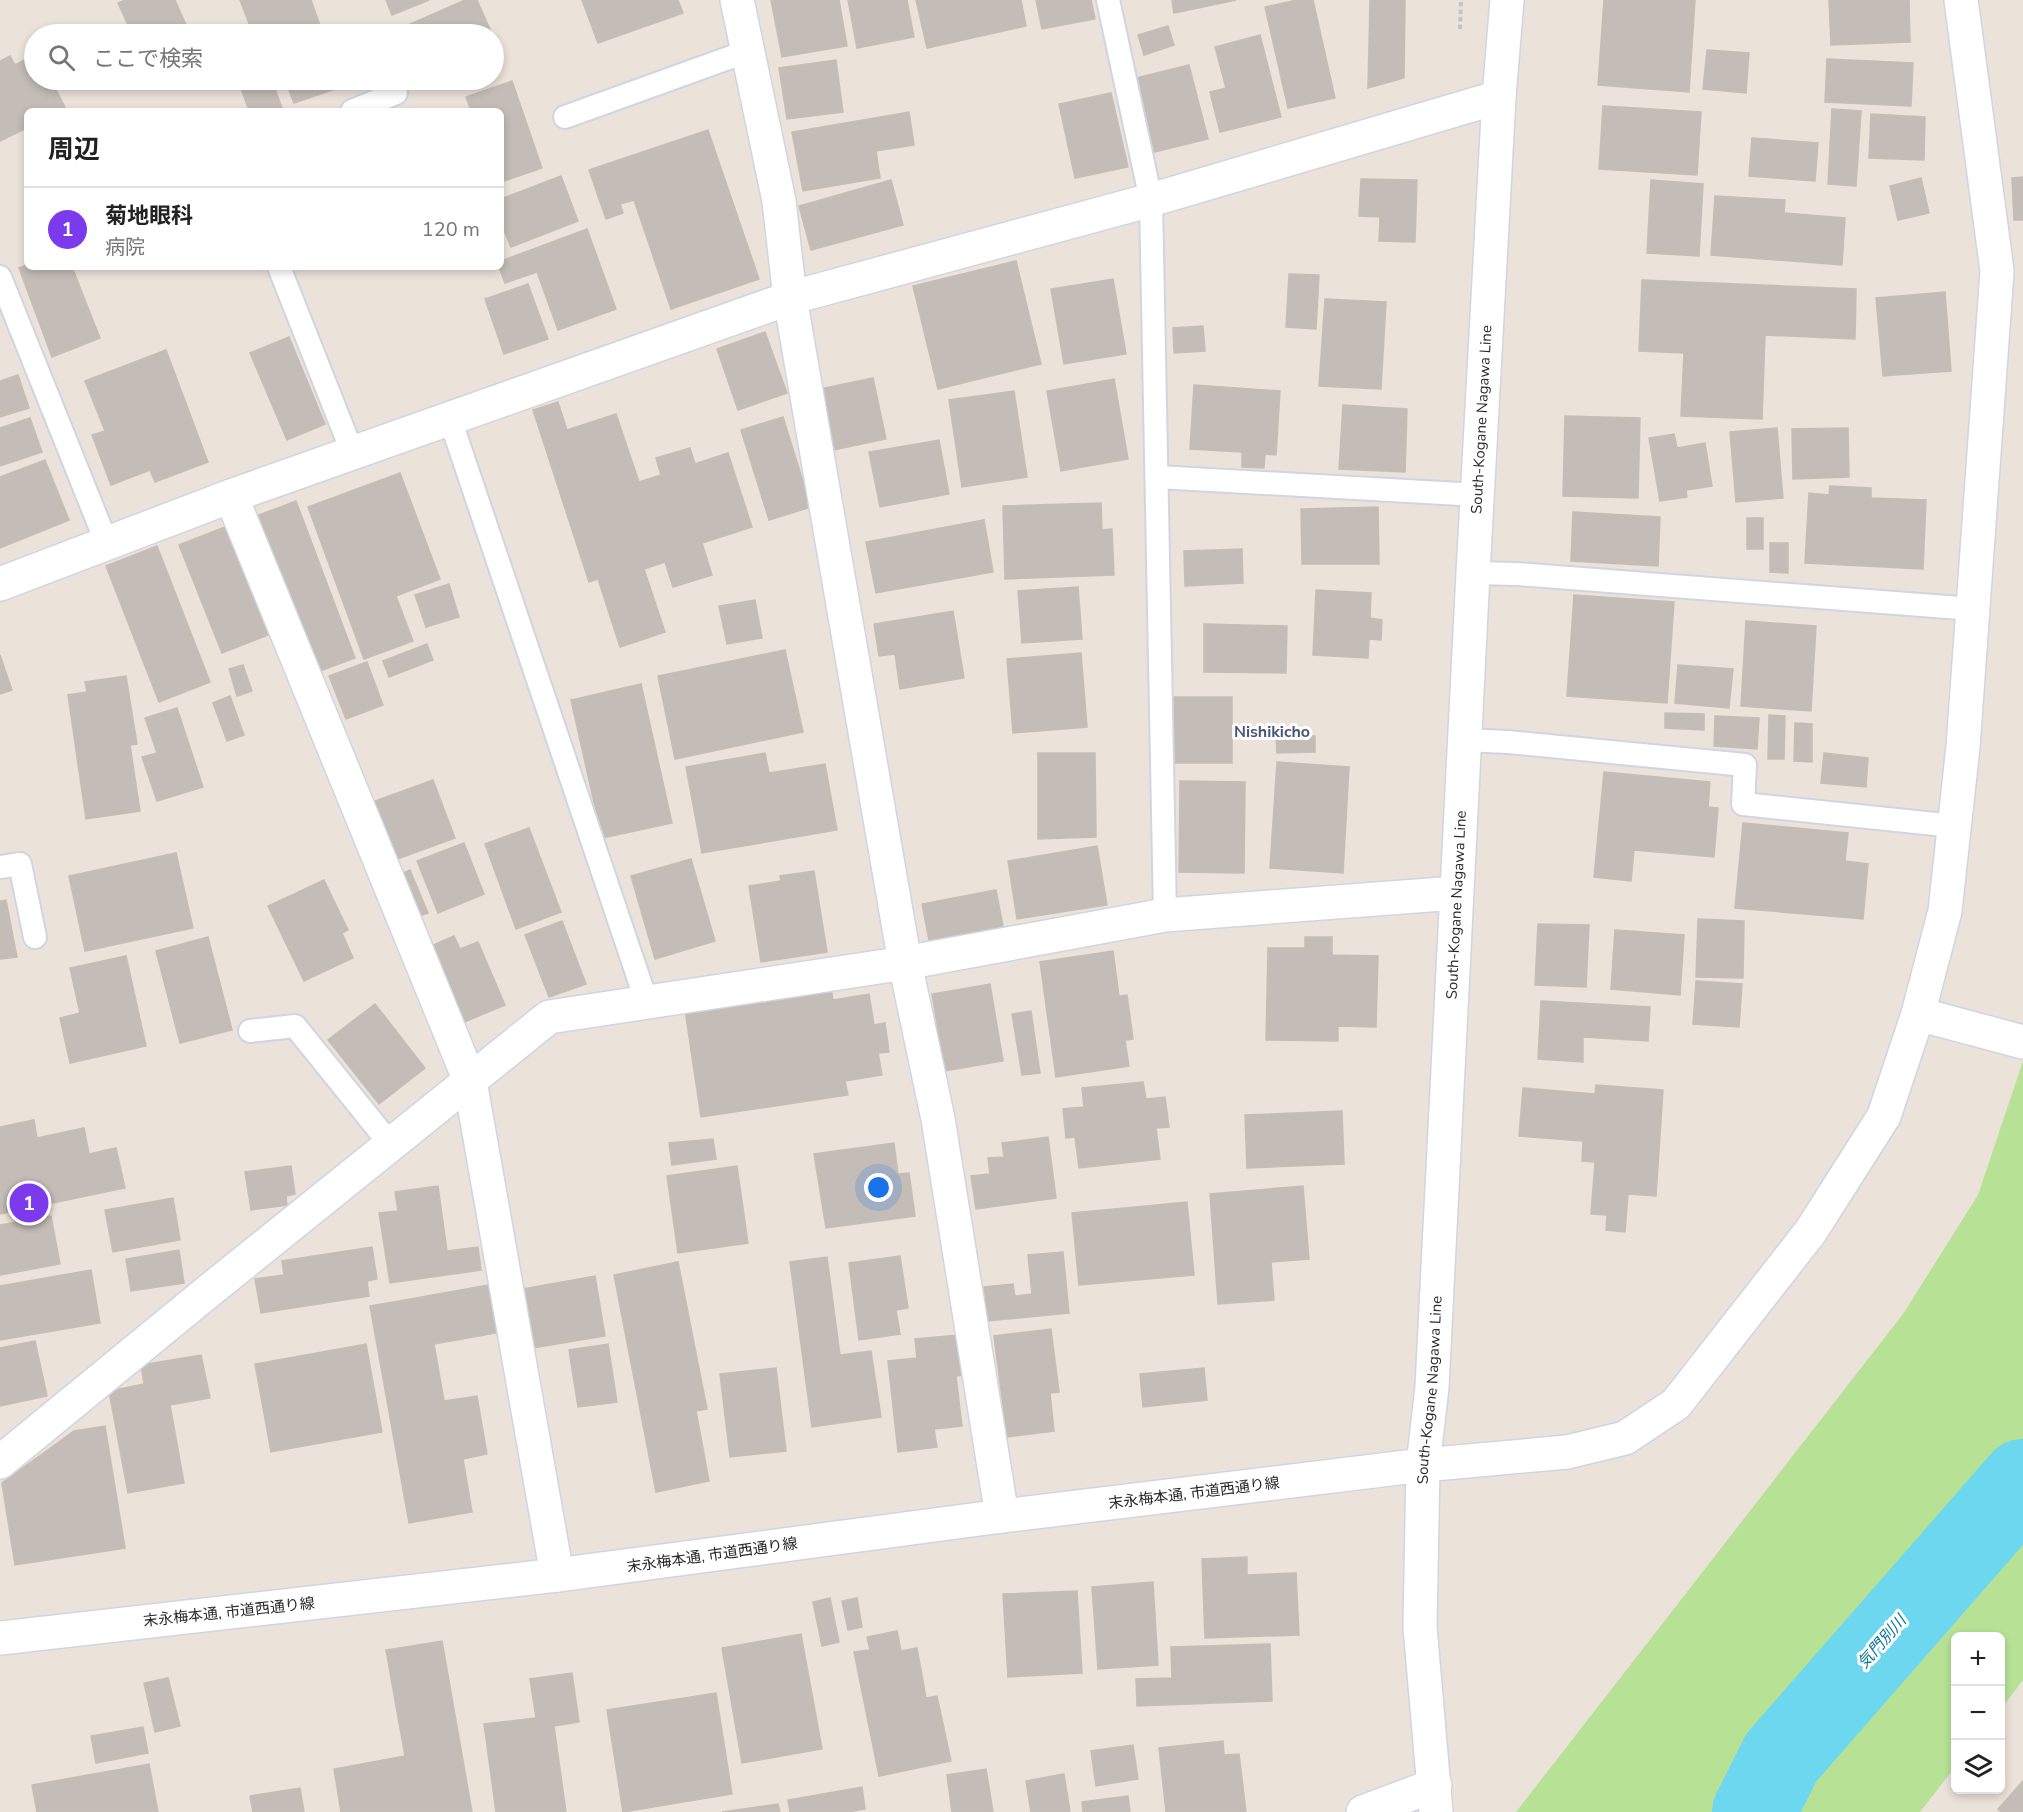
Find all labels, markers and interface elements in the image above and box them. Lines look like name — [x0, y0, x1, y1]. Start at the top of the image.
search box — [24, 24, 504, 90]
icon: search — [45, 41, 78, 74]
text: ここで検索 — [93, 44, 203, 74]
text: 周辺 — [48, 132, 100, 167]
text: 菊地眼科 — [105, 201, 193, 231]
text: 1 — [62, 216, 74, 243]
text: 120 m — [422, 216, 480, 243]
text: 病院 — [105, 234, 145, 261]
street label: South-Kogane Nagawa Line — [1466, 325, 1497, 514]
district label: Nishikicho — [1234, 721, 1310, 743]
street label: South-Kogane Nagawa Line — [1442, 810, 1471, 1000]
your location — [864, 1173, 893, 1202]
pin: 1 — [9, 1180, 48, 1226]
street label: South-Kogane Nagawa Line — [1413, 1295, 1447, 1484]
street label: 末永梅本通, 市道西通り線 — [1107, 1473, 1281, 1513]
street label: 末永梅本通, 市道西通り線 — [625, 1533, 799, 1577]
street label: 末永梅本通, 市道西通り線 — [142, 1593, 316, 1631]
water label: 気門別川 — [1853, 1609, 1913, 1673]
map controls — [1951, 1632, 2005, 1794]
button: + — [1951, 1632, 2005, 1686]
button: − — [1951, 1686, 2005, 1740]
button: layers — [1951, 1740, 2005, 1794]

